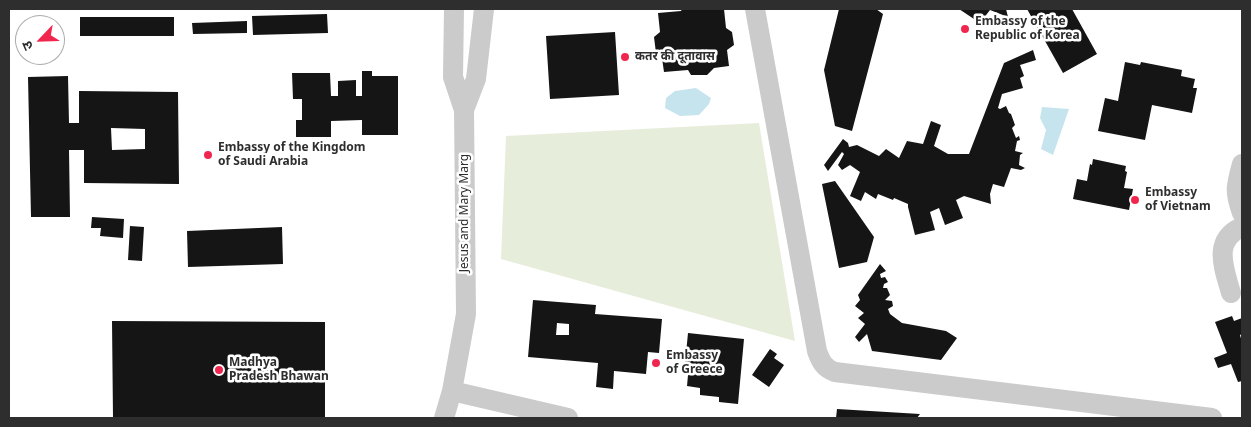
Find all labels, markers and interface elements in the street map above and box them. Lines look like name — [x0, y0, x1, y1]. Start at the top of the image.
north arrow — [15, 15, 65, 65]
place label: Embassy of the Republic of Korea — [975, 15, 1080, 43]
marker: Embassy of the Republic of Korea — [959, 23, 971, 35]
text: उ — [16, 38, 37, 54]
place label: कतर की दूतावास — [635, 50, 715, 64]
marker: कतर की दूतावास — [619, 51, 631, 63]
place label: Embassy of the Kingdom of Saudi Arabia — [218, 141, 365, 169]
marker: Embassy of the Kingdom of Saudi Arabia — [202, 149, 214, 161]
street label: Jesus and Mary Marg — [458, 154, 472, 272]
place label: Embassy of Vietnam — [1145, 186, 1211, 214]
marker: Embassy of Vietnam — [1129, 194, 1141, 206]
place label: Embassy of Greece — [666, 349, 723, 377]
place label: Madhya Pradesh Bhawan — [229, 356, 329, 384]
marker: Embassy of Greece — [650, 357, 662, 369]
marker: Madhya Pradesh Bhawan — [213, 364, 225, 376]

